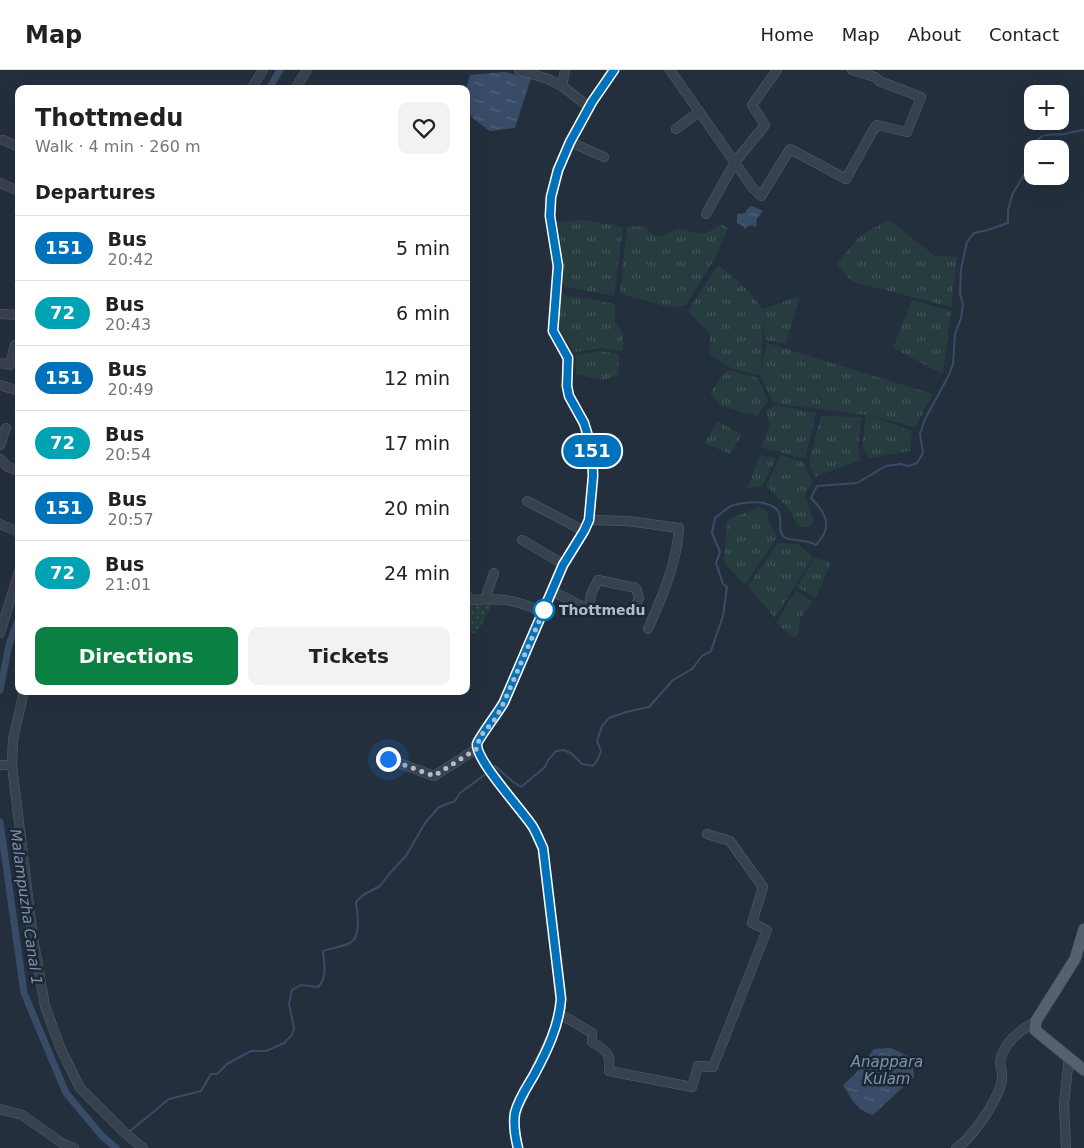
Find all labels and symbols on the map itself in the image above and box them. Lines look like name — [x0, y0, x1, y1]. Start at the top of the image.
line badge: 151 — [563, 435, 621, 467]
marker: Thottmedu — [533, 599, 555, 621]
place label: Thottmedu — [559, 602, 646, 618]
your location — [376, 747, 401, 772]
water label: Malampuzha Canal 1 — [6, 828, 46, 986]
water label: Anappara Kulam — [850, 1053, 923, 1088]

